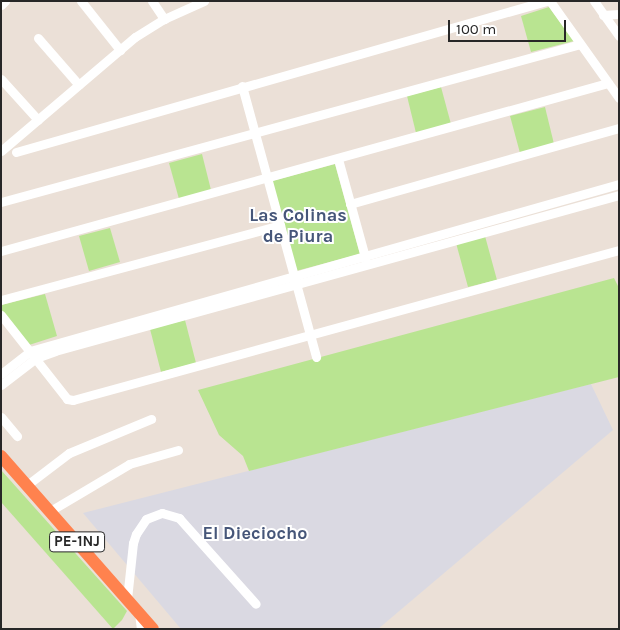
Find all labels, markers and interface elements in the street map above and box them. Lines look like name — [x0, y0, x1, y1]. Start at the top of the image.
scale bar — [450, 10, 568, 42]
text: 100 m — [456, 20, 496, 38]
district label: Las Colinas de Piura — [249, 205, 347, 248]
district label: El Dieciocho — [203, 522, 307, 544]
road number: PE-1NJ — [48, 530, 106, 554]

